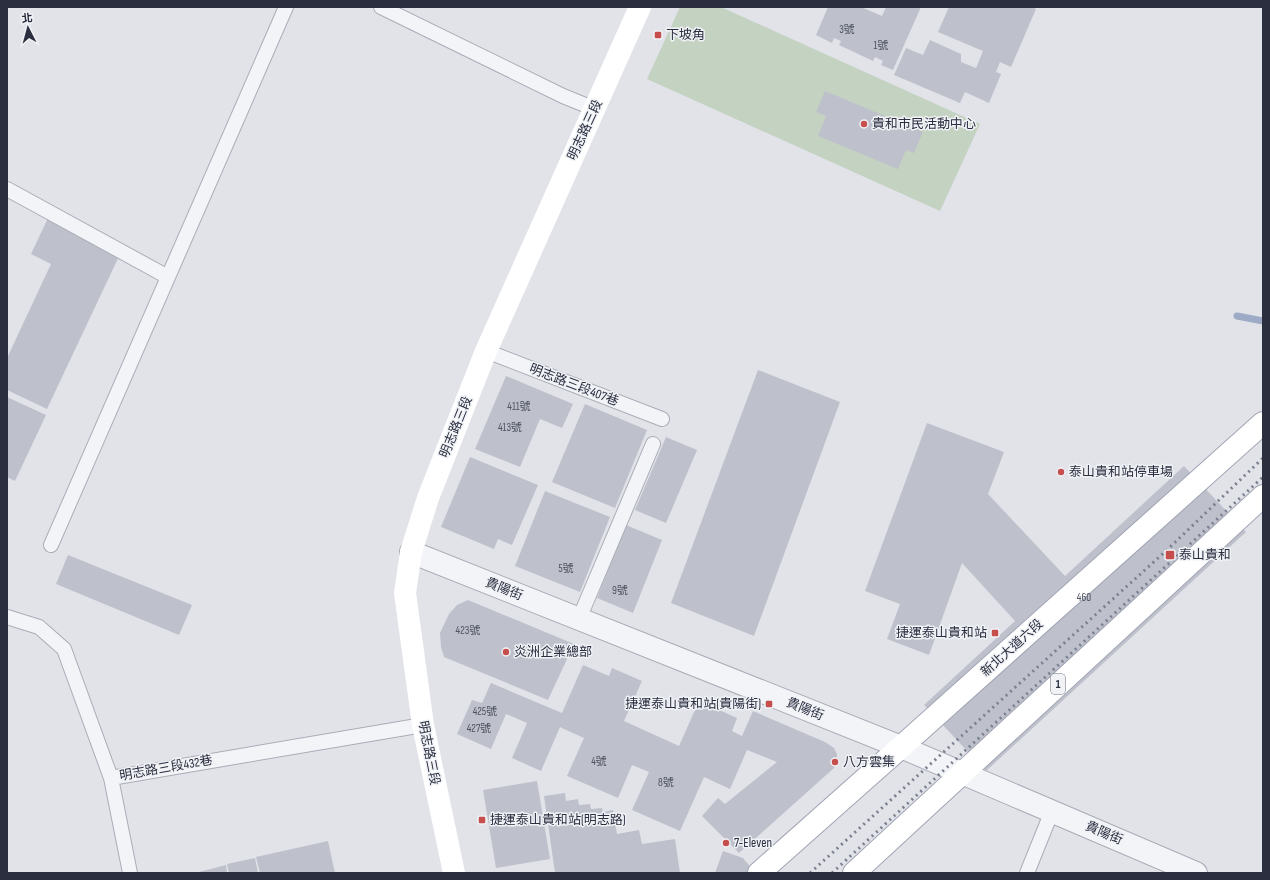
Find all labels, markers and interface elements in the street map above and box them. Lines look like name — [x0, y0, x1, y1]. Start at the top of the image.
north arrow — [8, 8, 48, 48]
text: 北 — [21, 12, 33, 26]
house number: 3號 — [839, 23, 855, 36]
place label: 下坡角 — [666, 27, 705, 43]
marker: 下坡角 — [653, 30, 663, 40]
house number: 1號 — [874, 39, 888, 52]
street label: 明志路三段 — [564, 97, 606, 163]
place label: 貴和市民活動中心 — [872, 116, 976, 132]
marker: 貴和市民活動中心 — [859, 119, 869, 129]
street label: 明志路三段407巷 — [527, 361, 621, 409]
street label: 明志路三段 — [436, 394, 476, 460]
house number: 411號 — [507, 400, 531, 413]
house number: 413號 — [498, 421, 522, 434]
place label: 泰山貴和站停車場 — [1069, 464, 1173, 480]
marker: 泰山貴和站停車場 — [1056, 467, 1066, 477]
place label: 泰山貴和 — [1179, 547, 1231, 563]
marker: 泰山貴和 — [1164, 549, 1176, 561]
house number: 5號 — [558, 562, 574, 575]
street label: 貴陽街 — [483, 574, 525, 604]
house number: 9號 — [612, 584, 628, 597]
house number: 460 — [1077, 591, 1091, 604]
street label: 新北大道六段 — [978, 616, 1046, 680]
house number: 423號 — [456, 624, 480, 637]
place label: 捷運泰山貴和站 — [896, 625, 987, 641]
marker: 捷運泰山貴和站 — [990, 628, 1000, 638]
place label: 炎洲企業總部 — [514, 644, 592, 660]
marker: 炎洲企業總部 — [501, 647, 511, 657]
road number: 1 — [1051, 674, 1065, 694]
street label: 貴陽街 — [784, 694, 826, 724]
place label: 捷運泰山貴和站(貴陽街) — [625, 696, 761, 712]
marker: 捷運泰山貴和站(貴陽街) — [764, 699, 774, 709]
house number: 425號 — [473, 705, 497, 718]
street label: 明志路三段 — [415, 720, 443, 786]
house number: 427號 — [467, 722, 491, 735]
street label: 明志路三段432巷 — [118, 752, 214, 784]
place label: 八方雲集 — [843, 754, 895, 770]
house number: 4號 — [591, 755, 607, 768]
marker: 八方雲集 — [830, 757, 840, 767]
house number: 8號 — [658, 776, 674, 789]
place label: 捷運泰山貴和站(明志路) — [490, 812, 626, 828]
marker: 捷運泰山貴和站(明志路) — [477, 815, 487, 825]
street label: 貴陽街 — [1083, 818, 1125, 848]
place label: 7-Eleven — [734, 835, 772, 851]
marker: 7-Eleven — [721, 838, 731, 848]

